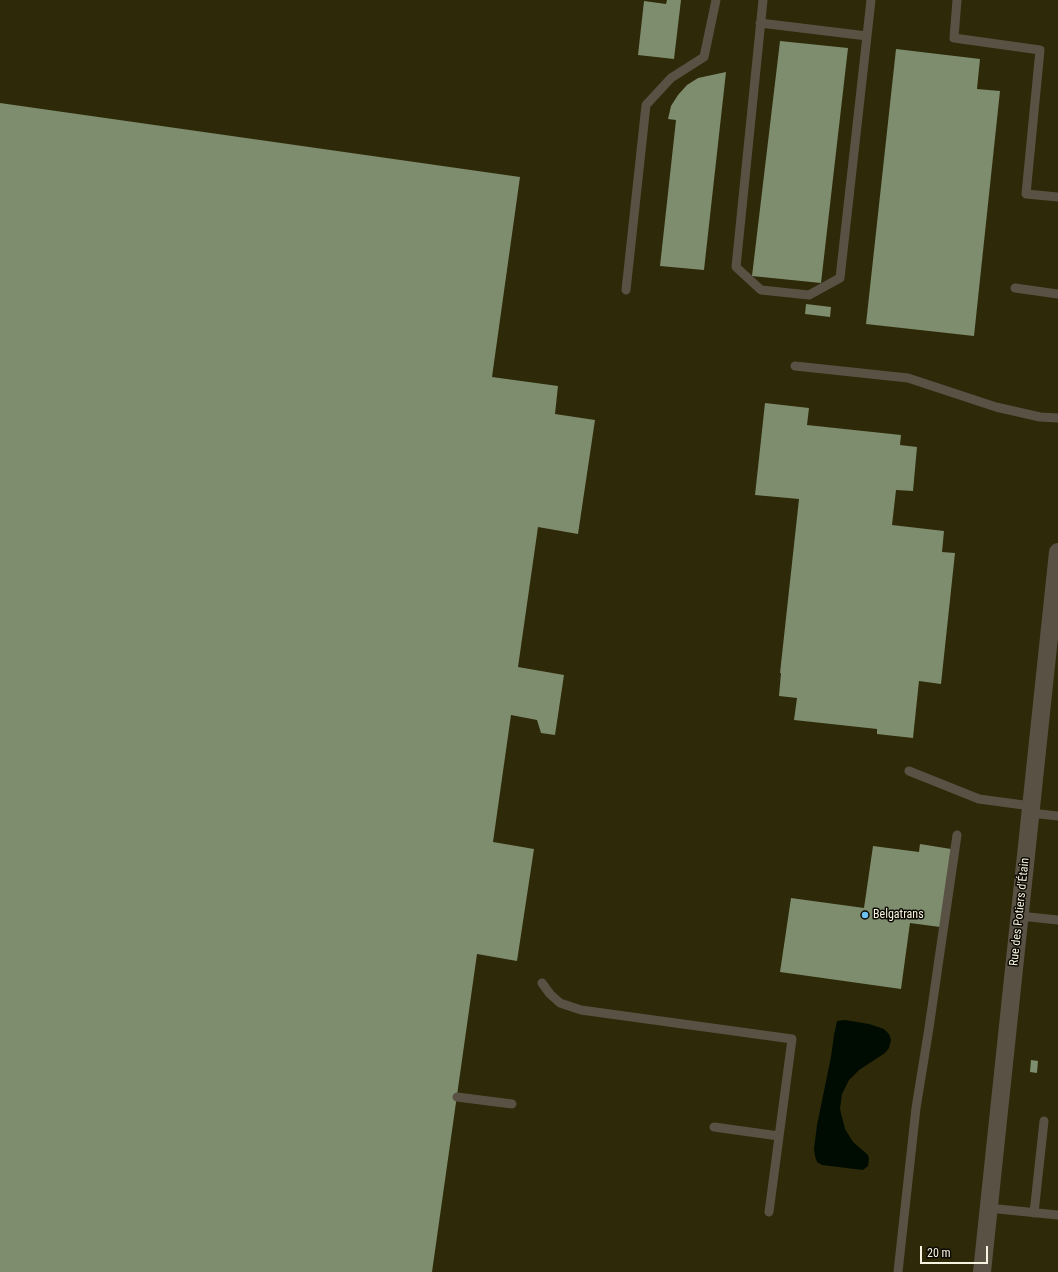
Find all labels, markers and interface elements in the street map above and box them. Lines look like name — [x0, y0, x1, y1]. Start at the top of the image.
street label: Rue des Potiers d'Étain — [1007, 857, 1033, 967]
place label: Belgatrans — [873, 908, 924, 922]
marker: Belgatrans — [860, 910, 870, 920]
scale bar — [922, 1238, 990, 1264]
text: 20 m — [927, 1246, 951, 1260]

